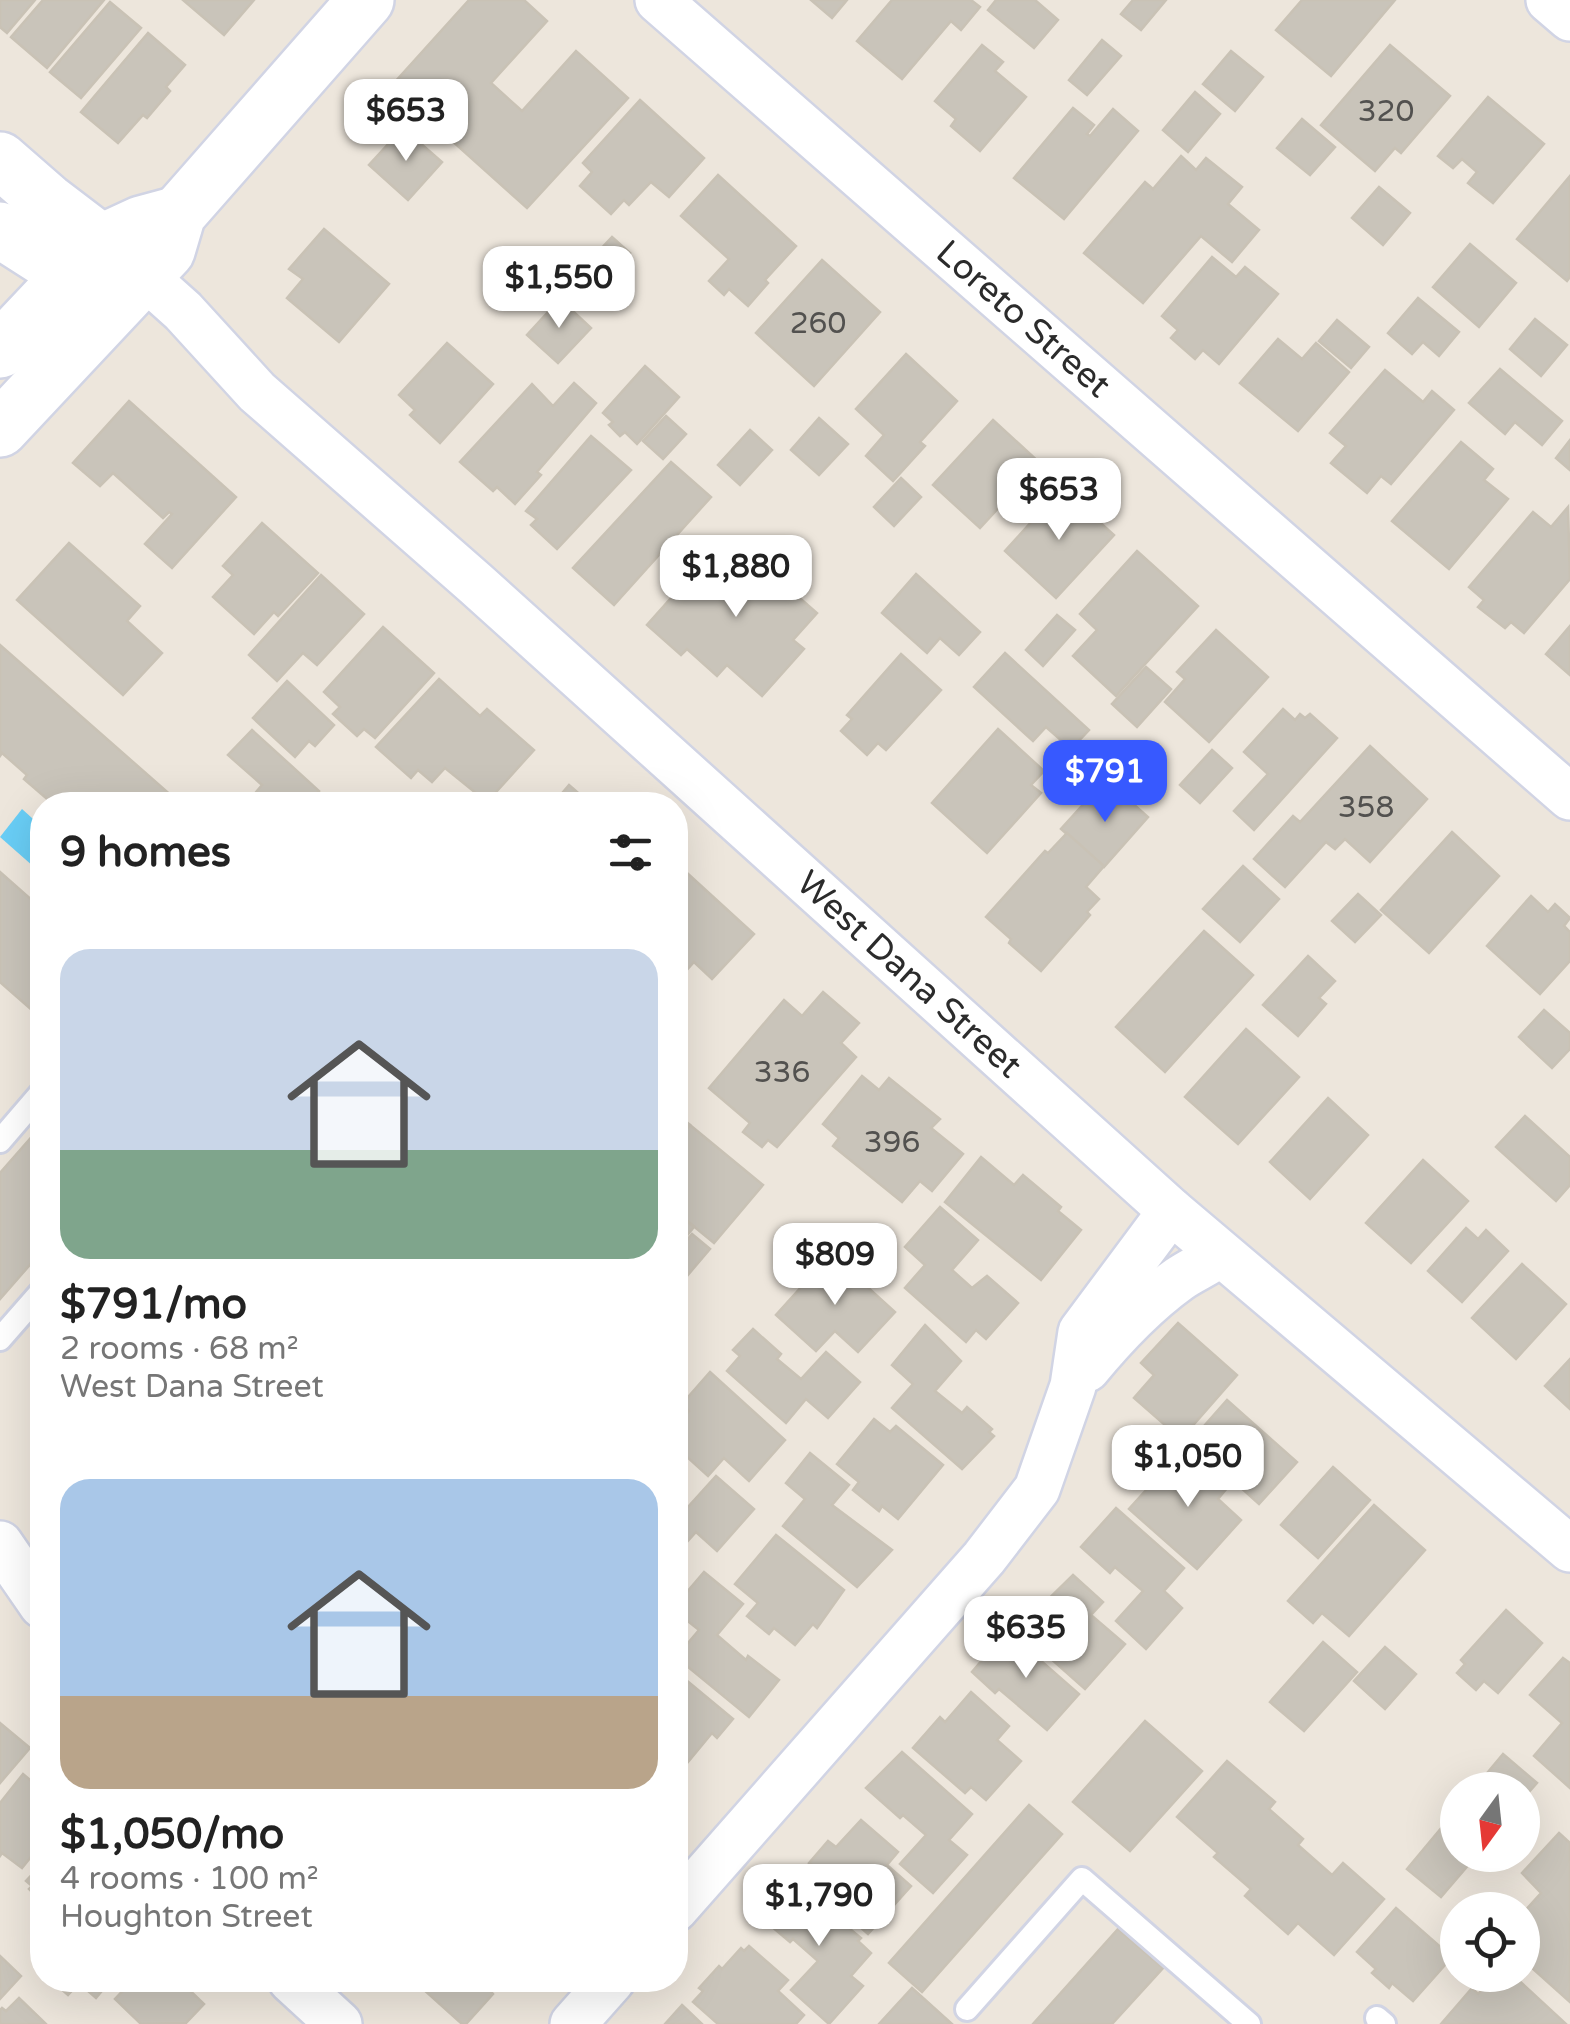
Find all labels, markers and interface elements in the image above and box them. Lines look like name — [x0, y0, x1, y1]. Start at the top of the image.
pin: $653 — [347, 79, 465, 164]
text: $653 — [366, 92, 446, 130]
house number: 320 — [1358, 93, 1414, 130]
street label: Loreto Street — [927, 232, 1119, 407]
pin: $1,550 — [478, 246, 640, 331]
text: $1,550 — [505, 259, 613, 297]
house number: 260 — [790, 305, 846, 342]
pin: $653 — [1000, 458, 1118, 543]
text: $653 — [1019, 471, 1099, 509]
pin: $1,880 — [655, 535, 817, 620]
text: $1,880 — [682, 548, 790, 586]
pin: $791 — [1046, 740, 1164, 825]
text: $791 — [1065, 753, 1145, 791]
house number: 358 — [1338, 789, 1394, 826]
icon: filters — [603, 825, 658, 880]
text: 9 homes — [60, 827, 231, 878]
street label: West Dana Street — [788, 862, 1030, 1087]
icon: home — [269, 1014, 449, 1194]
house number: 336 — [754, 1054, 810, 1091]
house number: 396 — [864, 1124, 920, 1161]
pin: $809 — [776, 1223, 894, 1308]
text: $809 — [795, 1236, 875, 1274]
text: $791/mo — [60, 1279, 247, 1330]
text: 2 rooms · 68 m² — [60, 1330, 299, 1368]
text: West Dana Street — [60, 1368, 324, 1406]
pin: $1,050 — [1107, 1425, 1269, 1510]
text: $1,050 — [1134, 1438, 1242, 1476]
icon: home — [269, 1544, 449, 1724]
pin: $635 — [967, 1596, 1085, 1681]
text: $635 — [986, 1609, 1066, 1647]
north arrow — [1440, 1772, 1540, 1872]
map controls — [1440, 1772, 1540, 1992]
text: $1,050/mo — [60, 1809, 284, 1860]
text: 4 rooms · 100 m² — [60, 1860, 319, 1898]
pin: $1,790 — [738, 1864, 900, 1949]
text: $1,790 — [765, 1877, 873, 1915]
button: locate — [1440, 1892, 1540, 1992]
text: Houghton Street — [60, 1898, 313, 1936]

